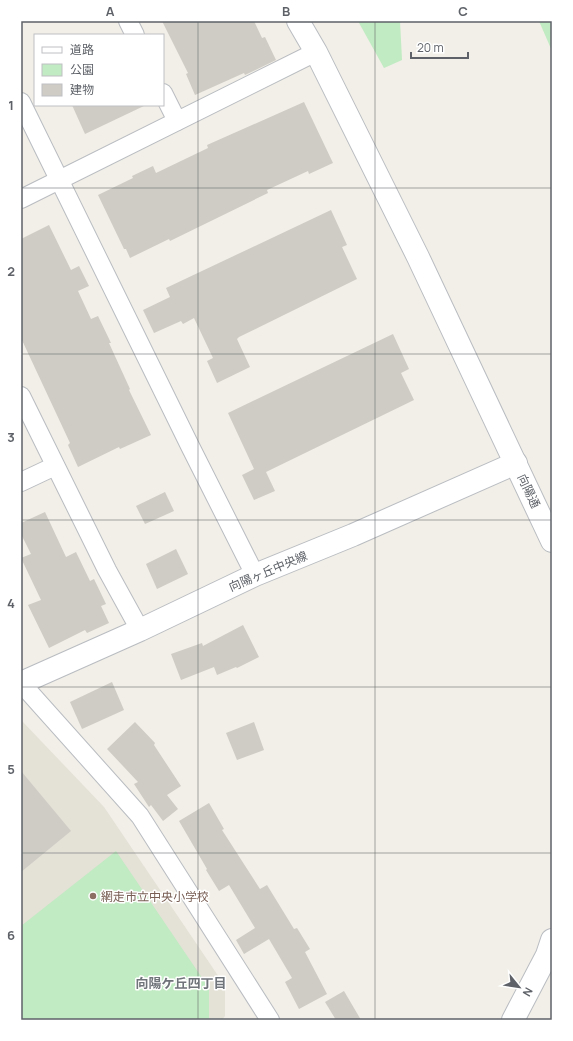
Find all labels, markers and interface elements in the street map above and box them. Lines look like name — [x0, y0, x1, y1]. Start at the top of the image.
text: A — [106, 2, 115, 20]
text: B — [282, 2, 290, 20]
text: C — [458, 2, 468, 20]
legend — [34, 34, 164, 106]
scale bar — [411, 34, 468, 60]
text: 20 m — [417, 39, 444, 56]
text: 道路 — [70, 41, 94, 58]
text: 公園 — [70, 61, 94, 78]
text: 建物 — [70, 81, 94, 98]
text: 1 — [8, 96, 14, 114]
text: 2 — [7, 262, 15, 280]
text: 3 — [7, 428, 15, 446]
street label: 向陽通 — [514, 471, 544, 511]
street label: 向陽ヶ丘中央線 — [226, 547, 310, 595]
text: 4 — [7, 594, 15, 612]
text: 5 — [7, 760, 15, 778]
place label: 網走市立中央小学校 — [101, 888, 209, 905]
marker: 網走市立中央小学校 — [88, 891, 98, 901]
text: 6 — [7, 926, 15, 944]
north arrow — [499, 967, 539, 1007]
district label: 向陽ケ丘四丁目 — [135, 974, 227, 992]
text: N — [520, 985, 537, 1000]

